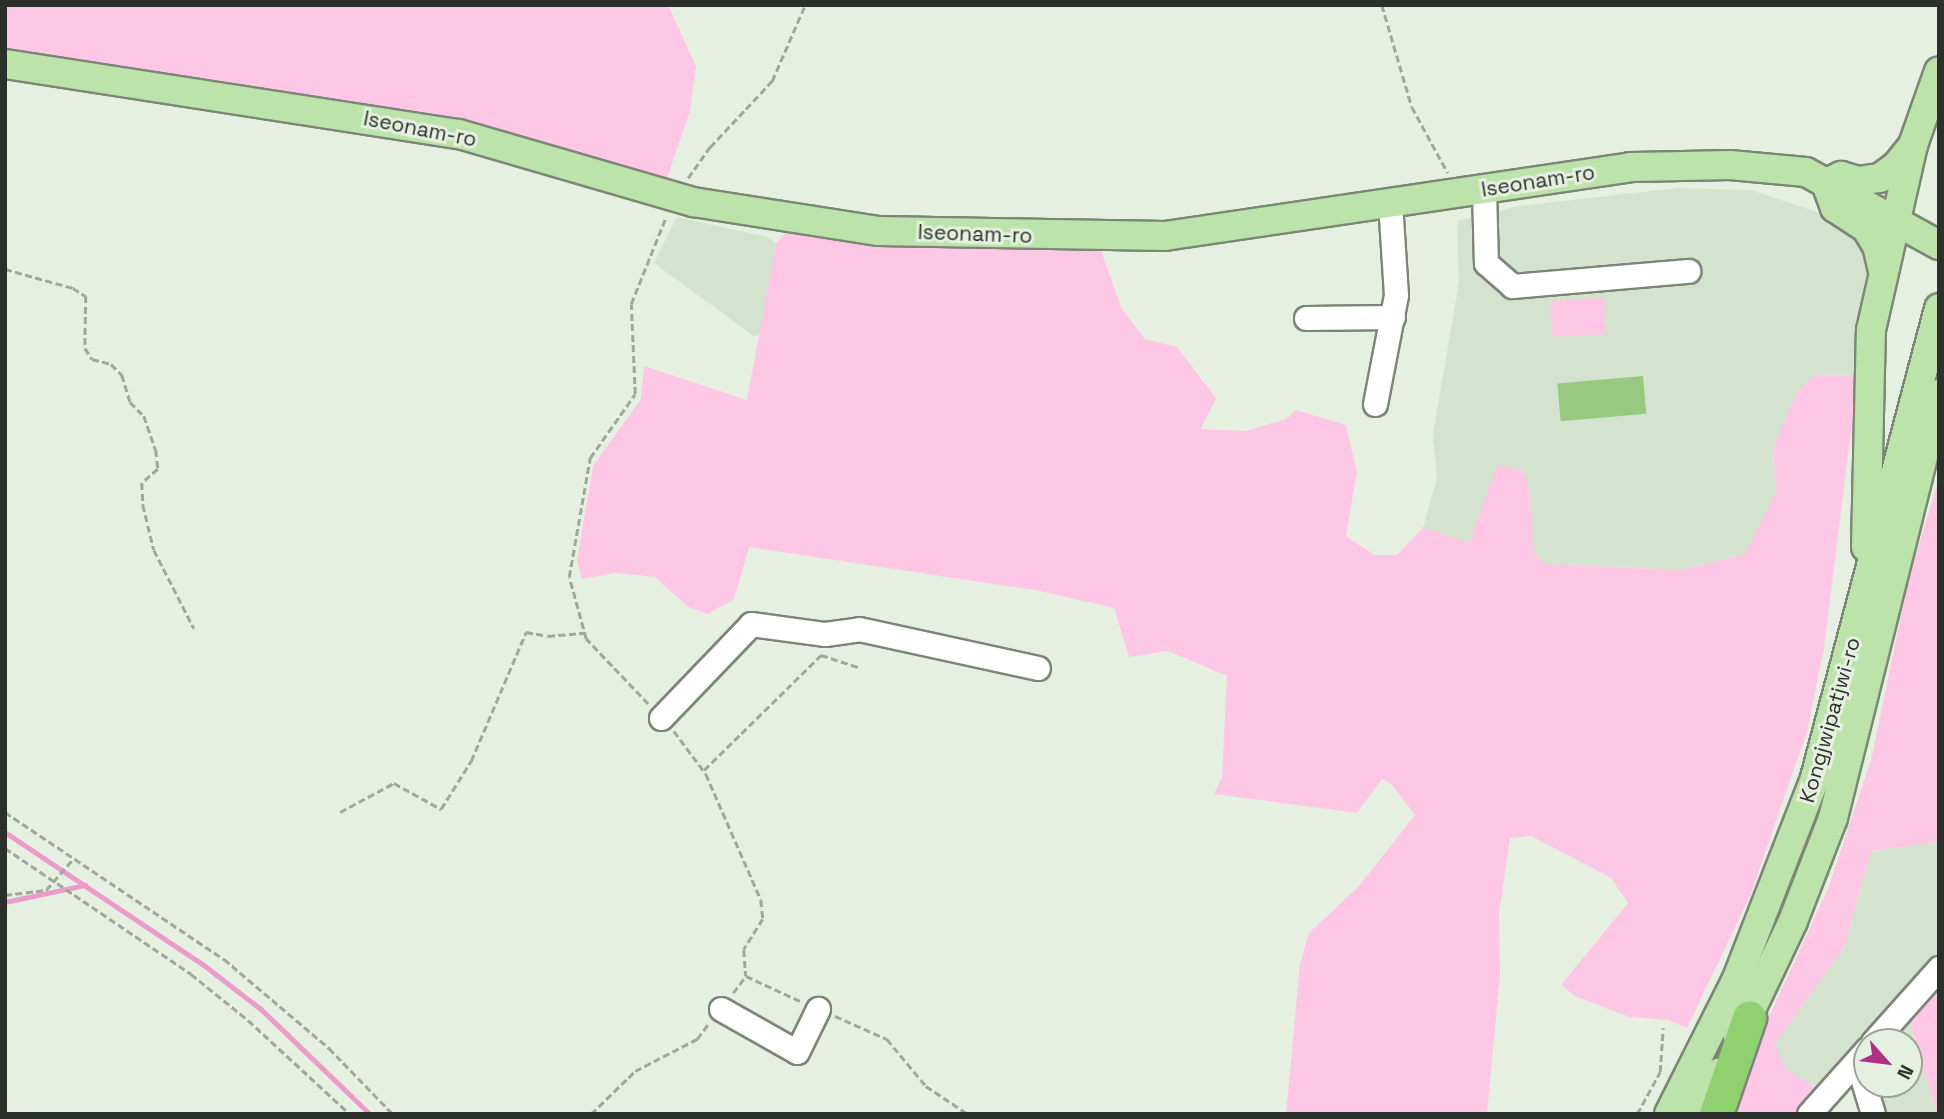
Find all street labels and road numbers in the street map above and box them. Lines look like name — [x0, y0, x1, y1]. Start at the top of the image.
street label: Iseonam-ro — [361, 106, 479, 152]
street label: Iseonam-ro — [1479, 160, 1597, 202]
street label: Iseonam-ro — [917, 219, 1033, 249]
street label: Kongjwipatjwi-ro — [1794, 634, 1866, 806]

